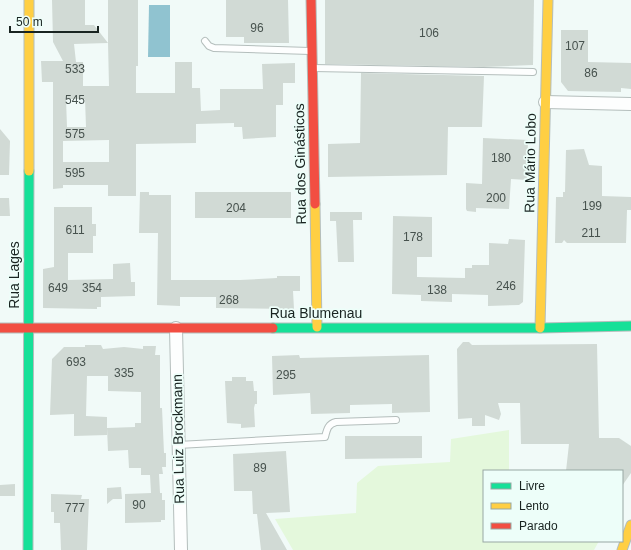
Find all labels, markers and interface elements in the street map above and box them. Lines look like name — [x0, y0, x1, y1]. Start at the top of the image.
scale bar — [10, 8, 98, 34]
text: 50 m — [16, 15, 43, 29]
house number: 96 — [250, 21, 264, 35]
house number: 106 — [419, 26, 439, 40]
house number: 107 — [565, 39, 585, 53]
house number: 533 — [65, 62, 85, 76]
house number: 86 — [584, 66, 598, 80]
house number: 545 — [65, 93, 85, 107]
street label: Rua dos Ginásticos — [291, 103, 309, 225]
street label: Rua Mário Lobo — [521, 113, 539, 213]
house number: 575 — [65, 127, 85, 141]
house number: 180 — [491, 151, 511, 165]
house number: 595 — [65, 166, 85, 180]
house number: 200 — [486, 191, 506, 205]
house number: 199 — [582, 199, 602, 213]
house number: 204 — [226, 201, 246, 215]
house number: 611 — [65, 223, 85, 237]
house number: 211 — [581, 226, 601, 240]
house number: 178 — [403, 230, 423, 244]
street label: Rua Lages — [6, 241, 22, 309]
house number: 246 — [496, 279, 516, 293]
house number: 649 — [48, 281, 68, 295]
house number: 354 — [82, 281, 102, 295]
house number: 138 — [427, 283, 447, 297]
house number: 268 — [219, 293, 239, 307]
street label: Rua Blumenau — [270, 305, 362, 321]
house number: 693 — [66, 355, 86, 369]
house number: 335 — [114, 366, 134, 380]
house number: 295 — [276, 368, 296, 382]
street label: Rua Luiz Brockmann — [169, 374, 187, 504]
house number: 89 — [253, 461, 267, 475]
legend — [483, 470, 623, 542]
text: Livre — [519, 479, 545, 493]
house number: 90 — [132, 498, 146, 512]
text: Lento — [519, 499, 549, 513]
house number: 777 — [65, 501, 85, 515]
text: Parado — [519, 519, 558, 533]

